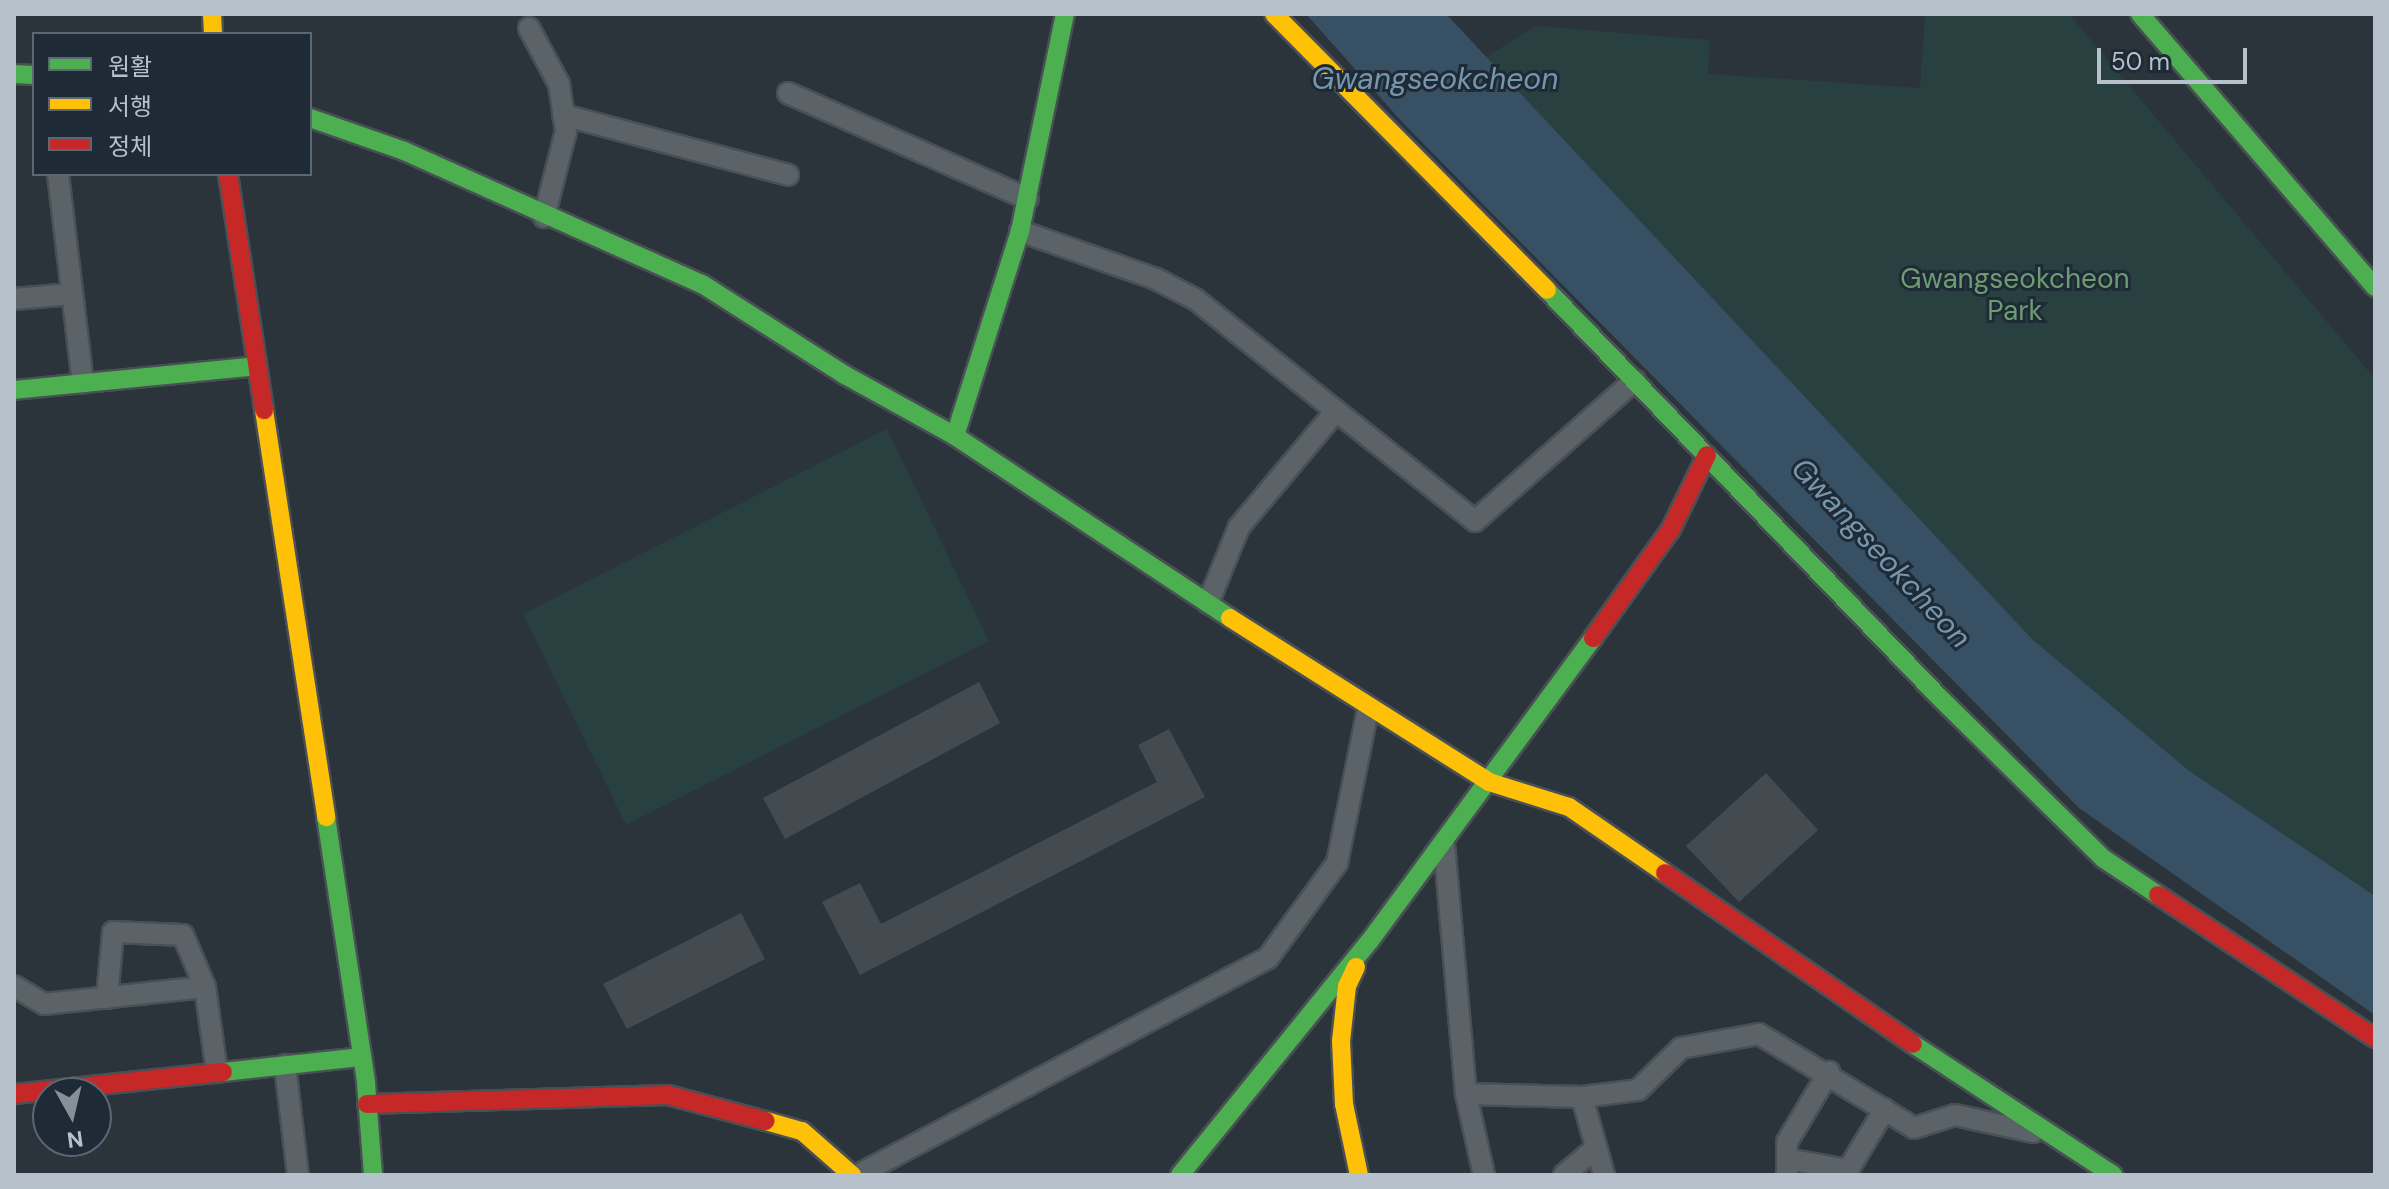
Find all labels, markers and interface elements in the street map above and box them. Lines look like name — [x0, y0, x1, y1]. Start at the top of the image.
legend — [32, 32, 312, 176]
scale bar — [2101, 32, 2251, 82]
text: 50 m — [2111, 46, 2170, 77]
text: 원활 — [108, 51, 152, 82]
water label: Gwangseokcheon — [1312, 61, 1558, 97]
text: 서행 — [108, 91, 152, 122]
text: 정체 — [108, 131, 152, 162]
park label: Gwangseokcheon Park — [1900, 262, 2130, 328]
water label: Gwangseokcheon — [1784, 450, 1978, 656]
north arrow — [32, 1077, 112, 1157]
text: N — [65, 1124, 85, 1155]

